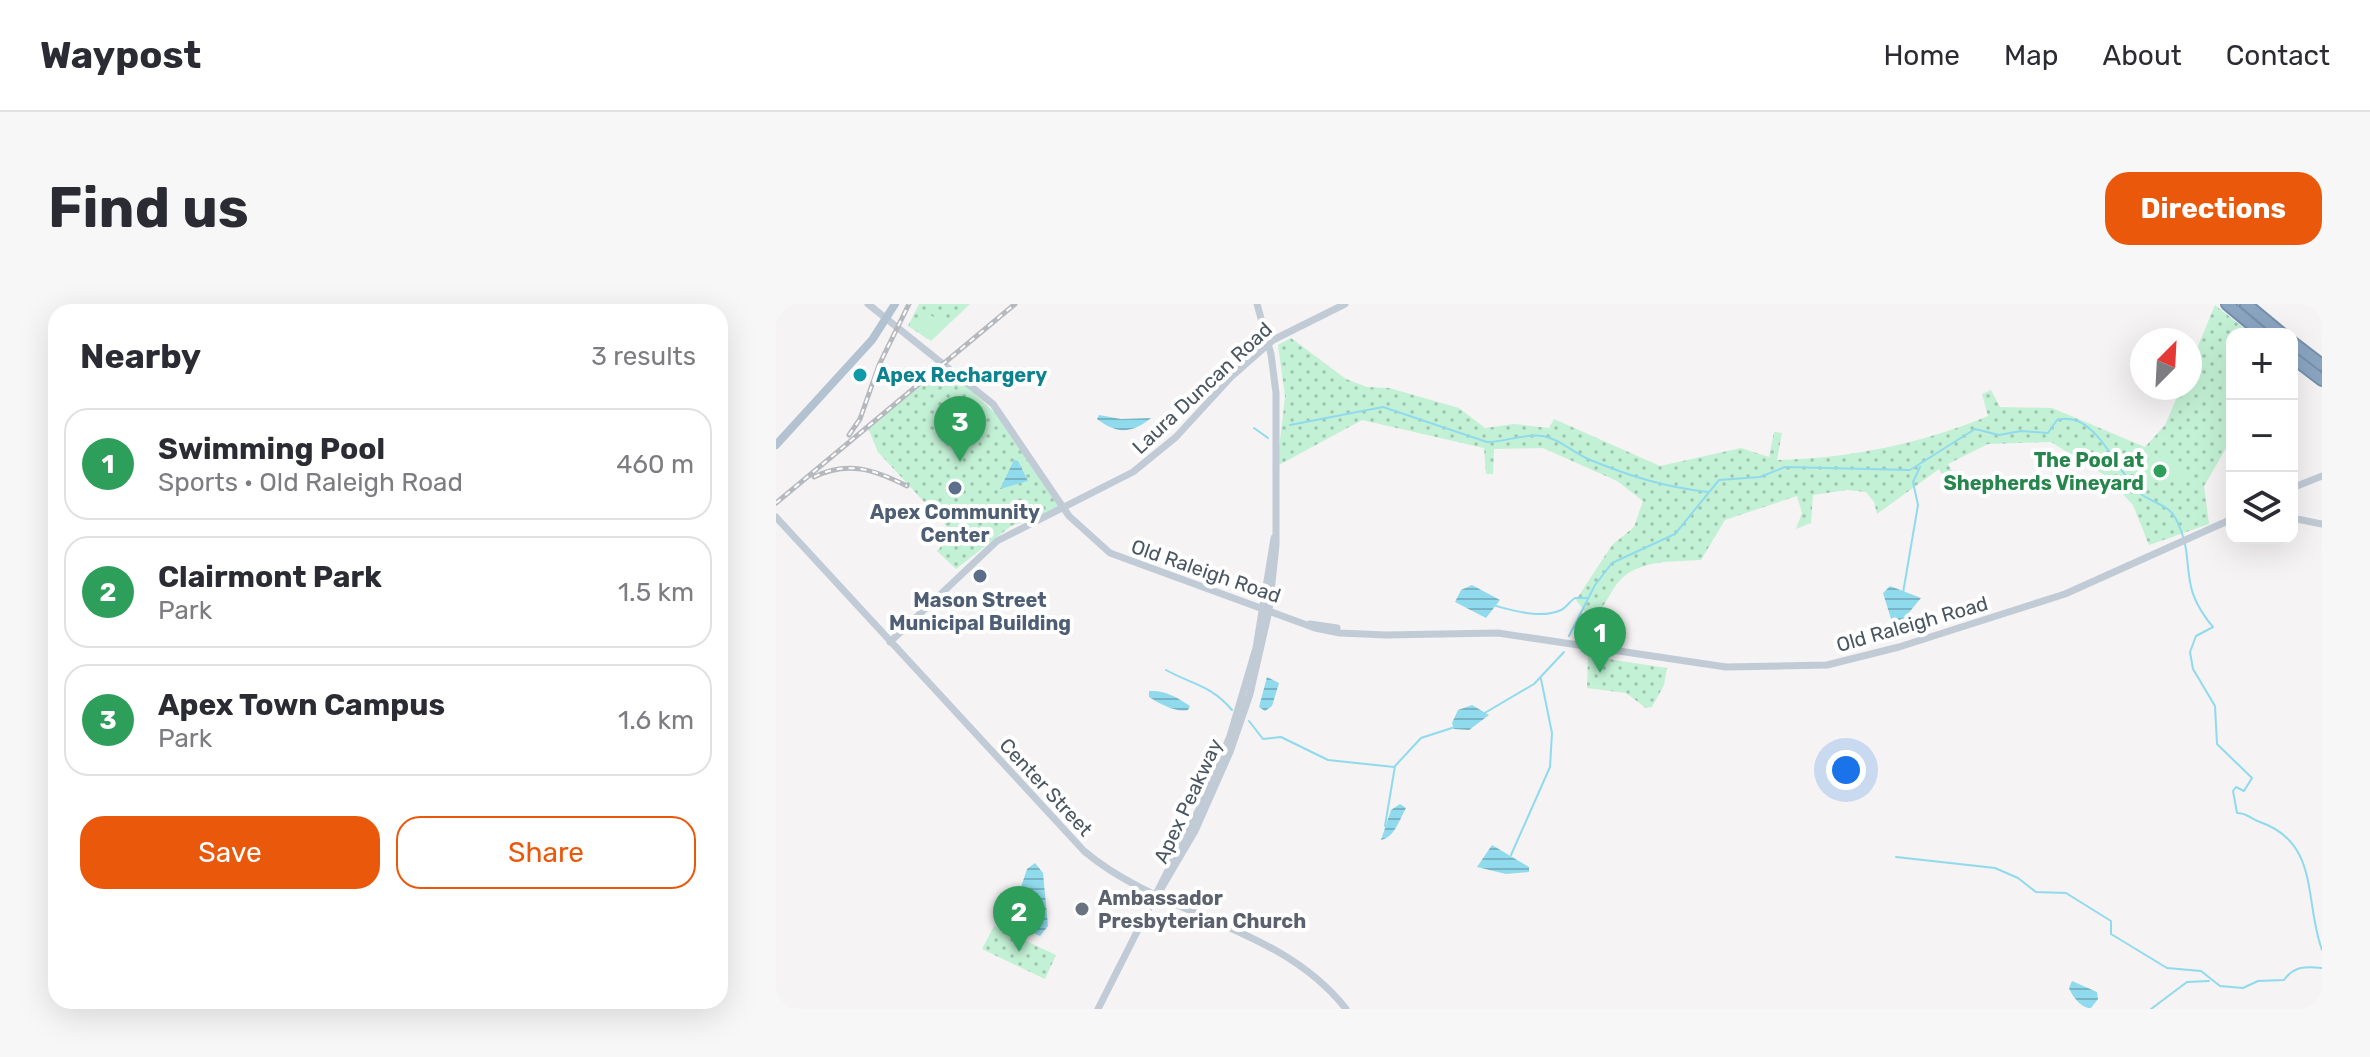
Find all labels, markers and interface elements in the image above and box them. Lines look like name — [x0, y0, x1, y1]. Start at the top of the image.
text: Waypost — [40, 32, 201, 78]
text: Home — [1883, 39, 1960, 72]
text: Map — [2004, 39, 2058, 72]
text: About — [2102, 39, 2182, 72]
text: Contact — [2226, 39, 2330, 72]
button: Directions — [2105, 172, 2322, 245]
text: Find us — [48, 175, 249, 241]
street label: Laura Duncan Road — [1127, 317, 1277, 459]
north arrow — [2130, 328, 2202, 400]
map controls — [2226, 328, 2298, 544]
button: + — [2226, 328, 2298, 400]
text: Nearby — [80, 336, 201, 377]
text: 3 results — [591, 341, 696, 372]
place label: Apex Rechargery — [876, 363, 1047, 387]
marker: Apex Rechargery — [851, 366, 869, 384]
pin: 3 — [934, 396, 986, 462]
button: − — [2226, 400, 2298, 472]
text: Swimming Pool — [158, 431, 385, 467]
place label: The Pool at Shepherds Vineyard — [1943, 448, 2144, 495]
text: 1 — [102, 449, 114, 480]
text: 460 m — [616, 449, 694, 480]
marker: The Pool at Shepherds Vineyard — [2151, 462, 2169, 480]
text: Sports · Old Raleigh Road — [158, 467, 463, 498]
button: layers — [2226, 472, 2298, 544]
marker: Apex Community Center — [946, 479, 964, 497]
place label: Apex Community Center — [870, 500, 1040, 547]
street label: Old Raleigh Road — [1128, 534, 1284, 608]
text: Clairmont Park — [158, 559, 382, 595]
marker: Mason Street Municipal Building — [971, 567, 989, 585]
text: 2 — [100, 577, 116, 608]
text: 1.5 km — [618, 577, 694, 608]
place label: Mason Street Municipal Building — [889, 588, 1071, 635]
street label: Old Raleigh Road — [1833, 591, 1991, 657]
text: Park — [158, 595, 212, 626]
pin: 1 — [1574, 607, 1626, 673]
text: Apex Town Campus — [158, 687, 445, 723]
text: 3 — [99, 705, 117, 736]
text: 1.6 km — [618, 705, 694, 736]
text: Park — [158, 723, 212, 754]
street label: Center Street — [994, 733, 1098, 841]
street label: Apex Peakway — [1149, 735, 1227, 867]
your location — [1826, 750, 1866, 790]
button: Save — [80, 816, 380, 889]
button: Share — [396, 816, 696, 889]
pin: 2 — [993, 886, 1045, 952]
place label: Ambassador Presbyterian Church — [1098, 886, 1306, 933]
marker: Ambassador Presbyterian Church — [1073, 900, 1091, 918]

